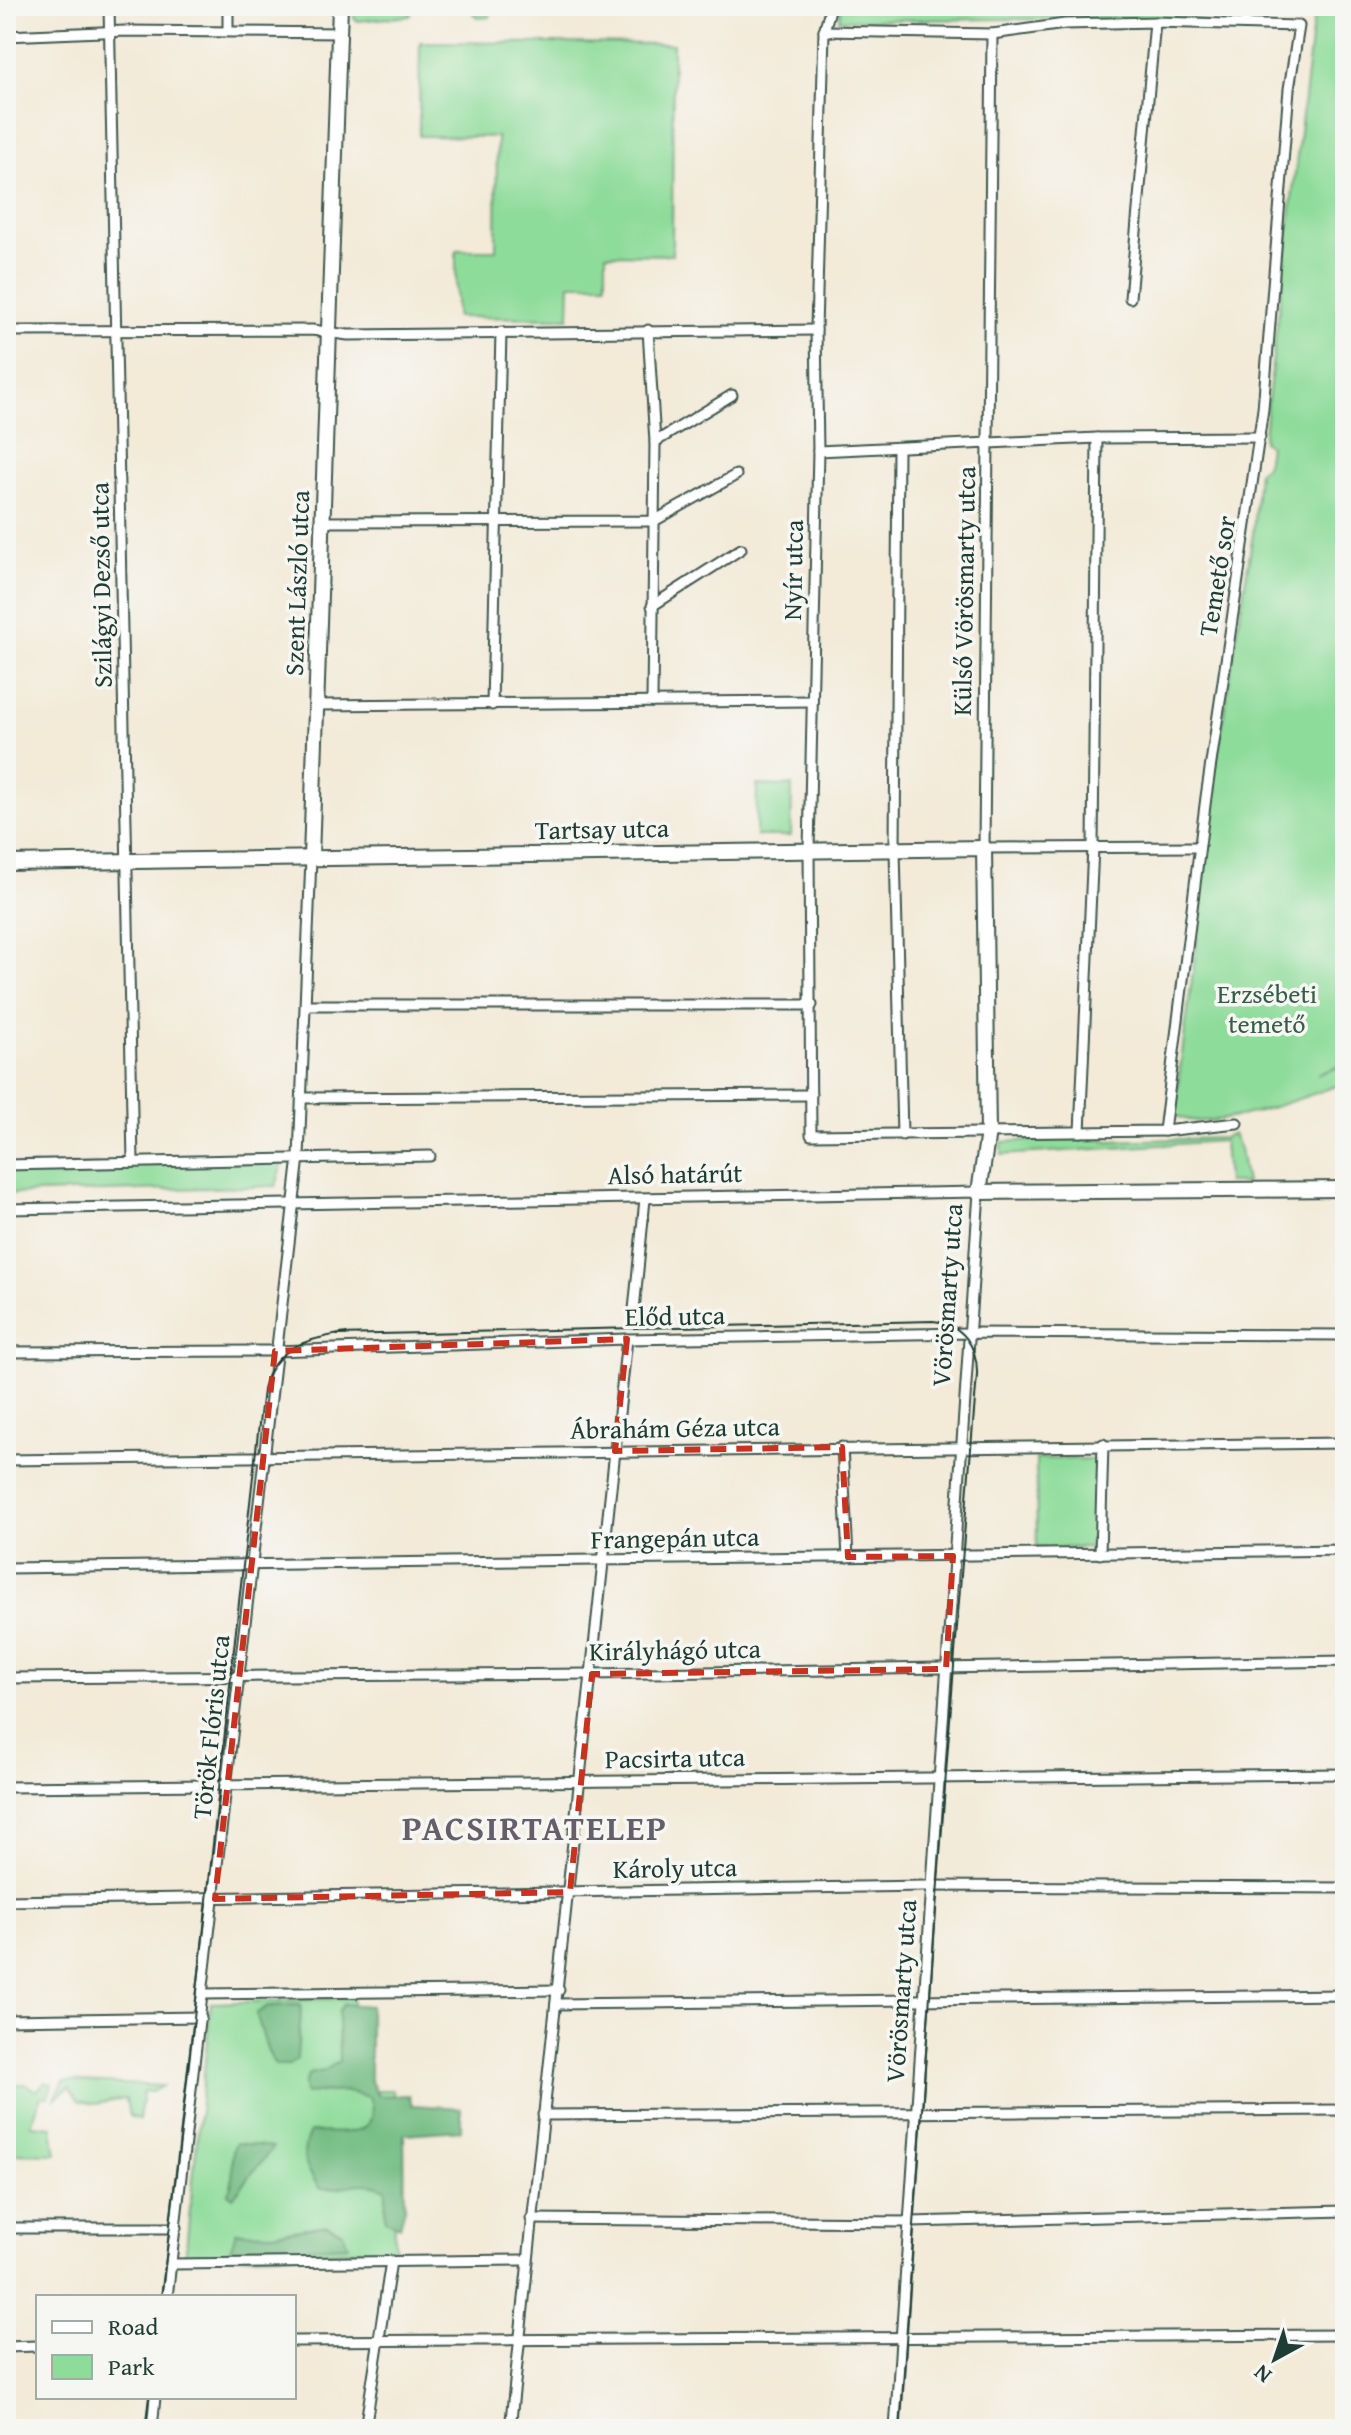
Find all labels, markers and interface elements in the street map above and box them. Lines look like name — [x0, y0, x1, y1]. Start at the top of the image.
street label: Külső Vörösmarty utca — [942, 465, 985, 716]
street label: Szilágyi Dezső utca — [79, 481, 122, 688]
street label: Szent László utca — [274, 489, 319, 677]
street label: Temető sor — [1188, 513, 1245, 639]
street label: Nyír utca — [772, 519, 813, 621]
street label: Tartsay utca — [535, 808, 670, 849]
park label: Erzsébeti temető — [1217, 974, 1317, 1043]
street label: Alsó határút — [607, 1153, 743, 1194]
street label: Vörösmarty utca — [921, 1201, 972, 1388]
street label: Előd utca — [624, 1295, 726, 1336]
street label: Ábrahám Géza utca — [570, 1406, 781, 1449]
street label: Frangepán utca — [590, 1517, 760, 1558]
street label: Királyhágó utca — [589, 1628, 762, 1670]
street label: Török Flóris utca — [181, 1632, 240, 1821]
street label: Pacsirta utca — [604, 1737, 746, 1778]
district label: PACSIRTATELEP — [402, 1803, 668, 1852]
street label: Károly utca — [613, 1847, 738, 1888]
street label: Vörösmarty utca — [875, 1897, 926, 2084]
legend — [36, 2295, 296, 2399]
text: Road — [108, 2309, 158, 2344]
north arrow — [1235, 2319, 1315, 2399]
text: Park — [108, 2349, 155, 2384]
text: N — [1246, 2357, 1278, 2391]

